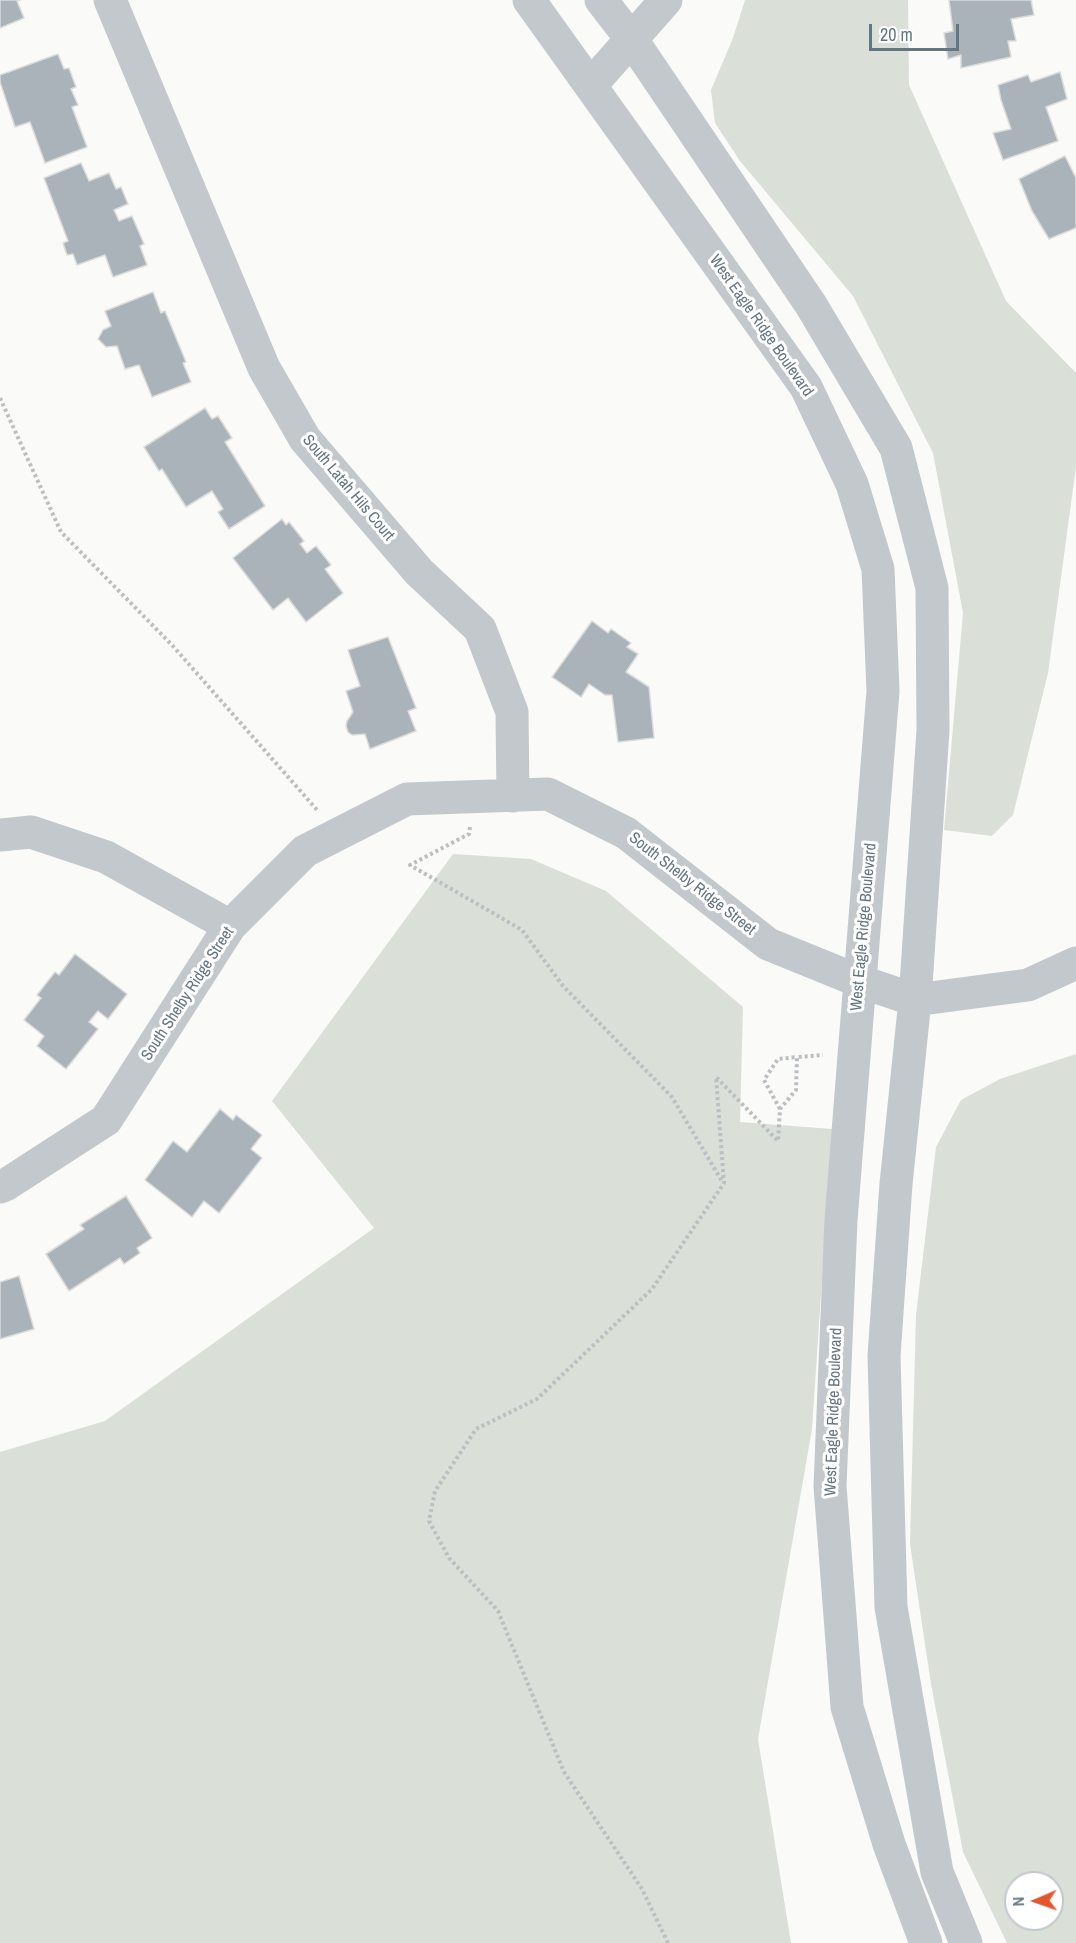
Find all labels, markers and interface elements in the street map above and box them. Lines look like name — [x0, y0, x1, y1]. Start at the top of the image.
scale bar — [872, 12, 962, 50]
text: 20 m — [880, 22, 913, 47]
street label: West Eagle Ridge Boulevard — [705, 252, 817, 400]
street label: South Latah Hils Court — [298, 431, 398, 545]
street label: South Shelby Ridge Street — [625, 829, 759, 939]
street label: West Eagle Ridge Boulevard — [847, 842, 881, 1012]
street label: South Shelby Ridge Street — [138, 924, 238, 1064]
street label: West Eagle Ridge Boulevard — [821, 1328, 847, 1496]
north arrow — [1004, 1871, 1064, 1931]
text: N — [1007, 1896, 1029, 1907]

